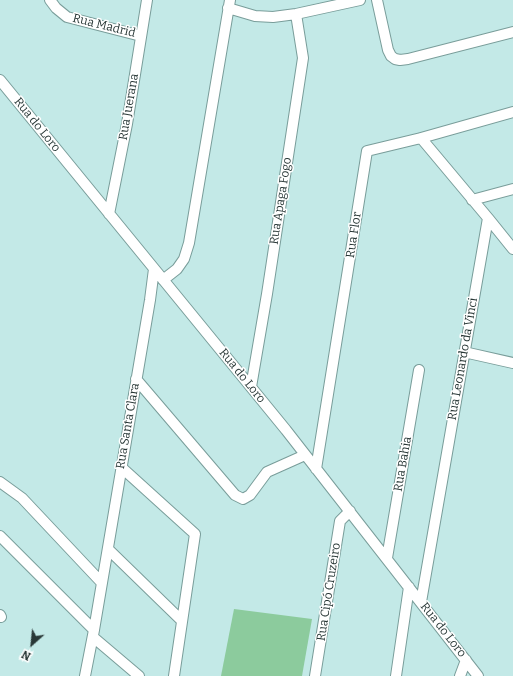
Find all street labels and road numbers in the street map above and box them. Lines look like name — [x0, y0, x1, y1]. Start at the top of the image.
street label: Rua Madrid — [71, 11, 137, 41]
street label: Rua Juerana — [116, 72, 142, 142]
street label: Rua do Loro — [11, 95, 63, 155]
street label: Rua Apaga Fogo — [267, 156, 295, 246]
street label: Rua Flor — [343, 211, 365, 259]
street label: Rua Leonardo da Vinci — [445, 297, 481, 421]
street label: Rua do Loro — [216, 346, 268, 406]
street label: Rua Santa Clara — [113, 382, 143, 470]
street label: Rua Bahia — [391, 435, 415, 493]
street label: Rua Cipó Cruzeiro — [314, 542, 344, 642]
street label: Rua do Loro — [417, 600, 469, 660]

